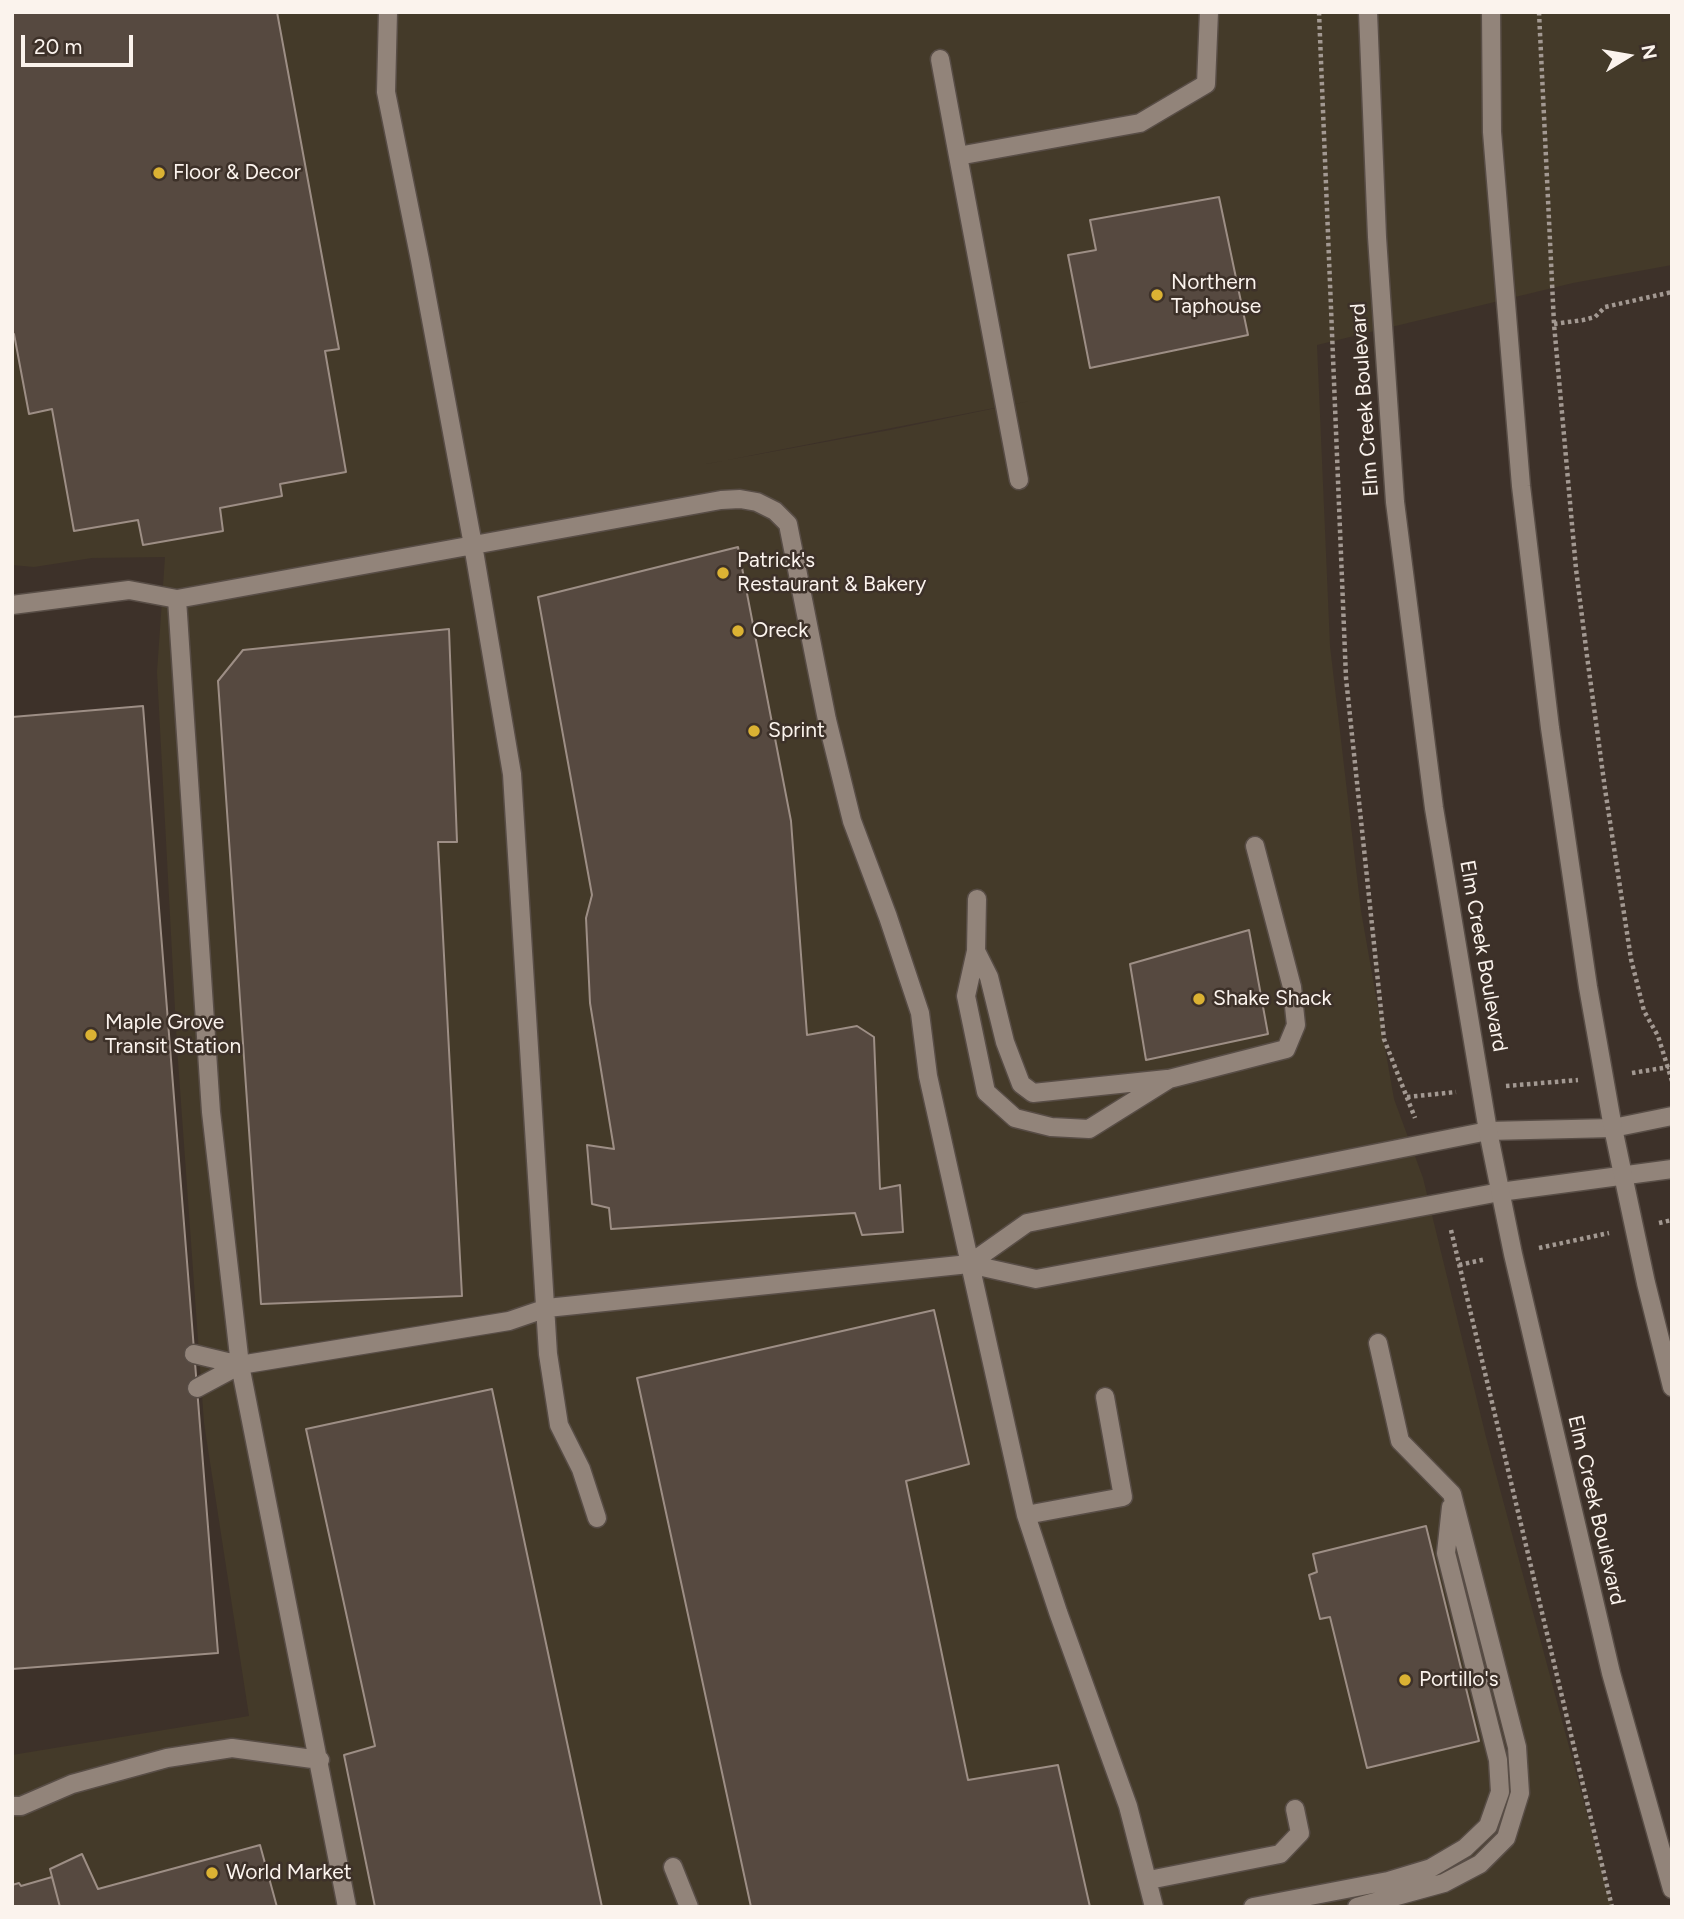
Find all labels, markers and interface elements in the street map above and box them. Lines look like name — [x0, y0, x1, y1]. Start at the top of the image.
scale bar — [24, 21, 136, 65]
north arrow — [1593, 21, 1663, 91]
text: 20 m — [34, 34, 82, 59]
text: N — [1636, 42, 1662, 61]
place label: Floor & Decor — [173, 160, 301, 186]
marker: Floor & Decor — [151, 165, 167, 181]
place label: Northern Taphouse — [1171, 270, 1261, 320]
marker: Northern Taphouse — [1149, 287, 1165, 303]
street label: Elm Creek Boulevard — [1346, 302, 1384, 498]
place label: Patrick's Restaurant & Bakery — [737, 548, 926, 598]
marker: Patrick's Restaurant & Bakery — [715, 565, 731, 581]
place label: Oreck — [752, 618, 808, 644]
marker: Oreck — [730, 623, 746, 639]
place label: Sprint — [768, 718, 825, 744]
marker: Sprint — [746, 723, 762, 739]
street label: Elm Creek Boulevard — [1454, 858, 1512, 1054]
place label: Shake Shack — [1213, 986, 1332, 1012]
marker: Shake Shack — [1191, 991, 1207, 1007]
place label: Maple Grove Transit Station — [105, 1010, 241, 1060]
marker: Maple Grove Transit Station — [83, 1027, 99, 1043]
street label: Elm Creek Boulevard — [1562, 1413, 1630, 1607]
place label: Portillo's — [1419, 1667, 1498, 1693]
marker: Portillo's — [1397, 1672, 1413, 1688]
place label: World Market — [226, 1860, 352, 1886]
marker: World Market — [204, 1865, 220, 1881]

